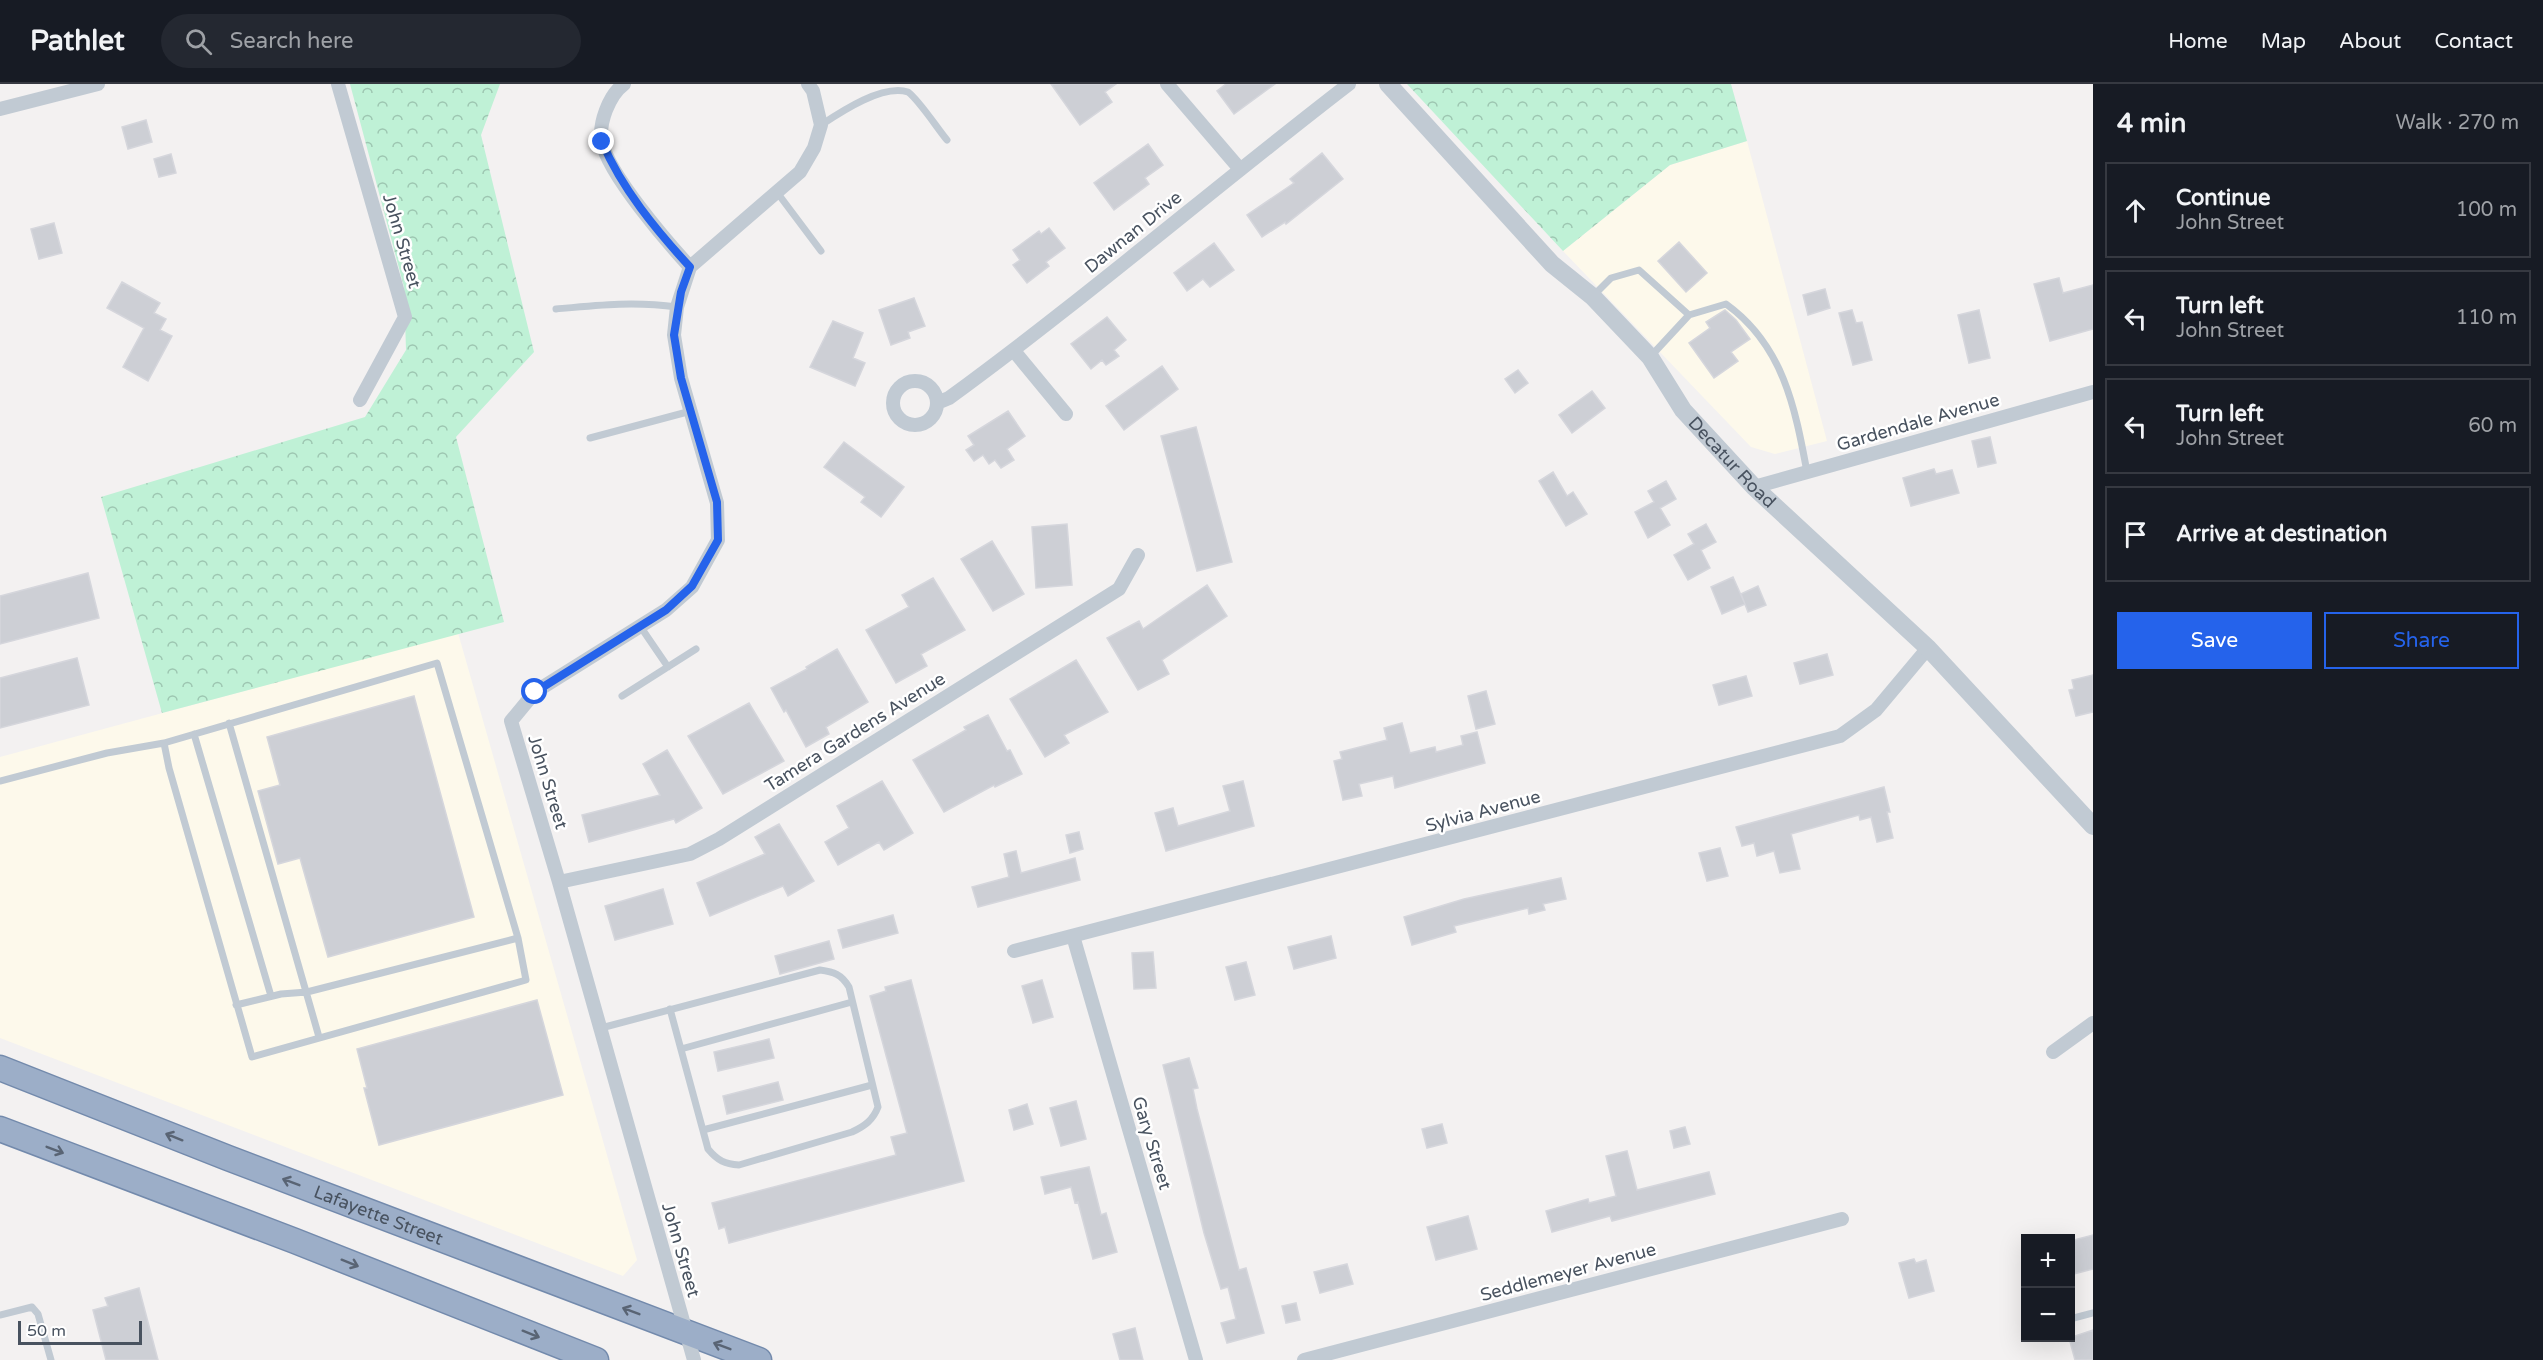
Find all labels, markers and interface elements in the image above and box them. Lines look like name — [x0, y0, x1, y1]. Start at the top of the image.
search box — [161, 14, 581, 68]
text: Pathlet — [30, 24, 125, 58]
icon: search — [182, 25, 215, 58]
text: Search here — [230, 28, 353, 54]
text: Home — [2168, 29, 2228, 54]
text: Map — [2261, 29, 2306, 54]
text: About — [2339, 29, 2401, 54]
text: Contact — [2434, 29, 2513, 54]
text: 4 min — [2117, 108, 2186, 139]
text: Walk · 270 m — [2396, 111, 2519, 135]
route end — [588, 128, 614, 154]
text: Continue — [2176, 185, 2271, 211]
street label: Dawnan Drive — [1080, 186, 1186, 278]
street label: John Street — [378, 191, 426, 291]
icon: ahead — [2119, 194, 2152, 227]
text: 100 m — [2456, 198, 2517, 222]
text: John Street — [2176, 211, 2284, 235]
text: Turn left — [2176, 293, 2264, 319]
icon: left — [2119, 302, 2152, 335]
text: 110 m — [2456, 306, 2517, 330]
text: John Street — [2176, 319, 2284, 343]
street label: Gardendale Avenue — [1834, 388, 2002, 456]
text: Turn left — [2176, 401, 2264, 427]
icon: left — [2119, 410, 2152, 443]
street label: Decatur Road — [1684, 412, 1780, 513]
text: 60 m — [2468, 414, 2517, 438]
text: John Street — [2176, 427, 2284, 451]
icon: arrive — [2119, 518, 2152, 551]
text: Arrive at destination — [2176, 521, 2387, 547]
button: Save — [2117, 612, 2312, 669]
button: Share — [2324, 612, 2519, 669]
street label: Tamera Gardens Avenue — [761, 667, 949, 797]
route start — [521, 678, 547, 704]
street label: John Street — [523, 732, 573, 832]
street label: Sylvia Avenue — [1423, 785, 1543, 837]
street label: Gary Street — [1127, 1094, 1177, 1192]
one-way arrow — [165, 1130, 184, 1141]
one-way arrow — [45, 1145, 63, 1156]
one-way arrow — [283, 1176, 301, 1187]
street label: Lafayette Street — [311, 1181, 446, 1250]
street label: John Street — [657, 1200, 705, 1300]
map controls — [2021, 1234, 2075, 1342]
button: + — [2021, 1234, 2075, 1288]
street label: Seddlemeyer Avenue — [1478, 1238, 1658, 1306]
one-way arrow — [340, 1258, 359, 1269]
button: − — [2021, 1288, 2075, 1342]
one-way arrow — [622, 1305, 641, 1316]
scale bar — [18, 1318, 142, 1346]
text: 50 m — [27, 1321, 66, 1341]
one-way arrow — [521, 1330, 540, 1341]
one-way arrow — [713, 1340, 732, 1351]

